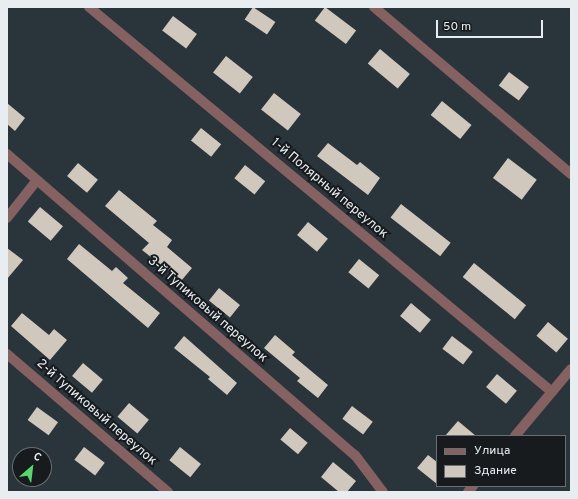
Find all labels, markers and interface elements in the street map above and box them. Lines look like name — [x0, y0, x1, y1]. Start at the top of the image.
scale bar — [438, 12, 545, 38]
text: 50 m — [443, 19, 471, 35]
street label: 1-й Полярный переулок — [267, 136, 391, 242]
street label: 3-й Тупиковый переулок — [144, 253, 270, 367]
street label: 2-й Тупиковый переулок — [33, 356, 159, 470]
legend — [436, 435, 566, 487]
text: Улица — [474, 443, 510, 459]
north arrow — [12, 447, 52, 487]
text: С — [31, 449, 44, 465]
text: Здание — [474, 463, 517, 479]

